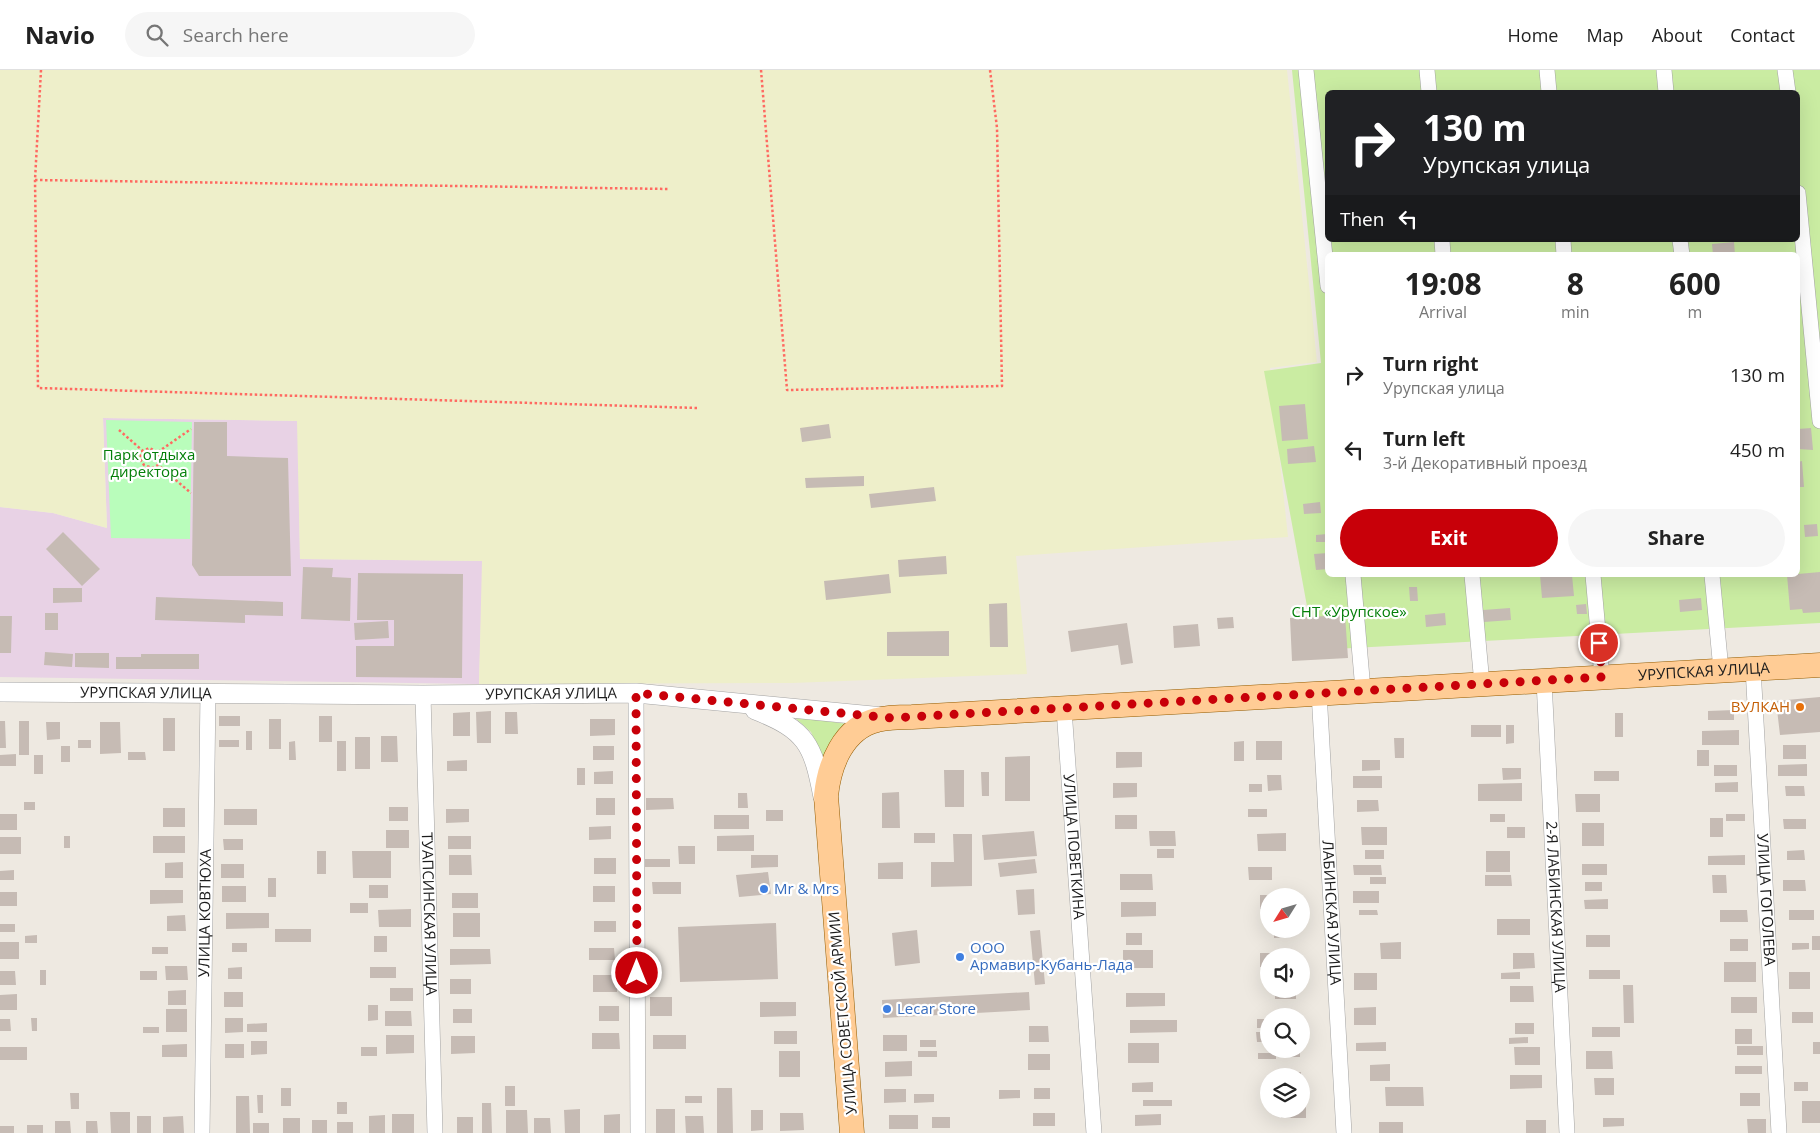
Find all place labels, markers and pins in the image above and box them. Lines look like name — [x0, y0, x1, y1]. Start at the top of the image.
pin — [1578, 622, 1620, 664]
place label: ВУЛКАН — [1731, 696, 1790, 716]
marker: ВУЛКАН — [1794, 701, 1806, 713]
place label: Mr & Mrs — [774, 878, 839, 898]
marker: Mr & Mrs — [758, 883, 770, 895]
place label: ООО Армавир-Кубань-Лада — [970, 937, 1133, 974]
marker: ООО Армавир-Кубань-Лада — [954, 951, 966, 963]
place label: Lecar Store — [897, 998, 976, 1018]
marker: Lecar Store — [881, 1003, 893, 1015]

